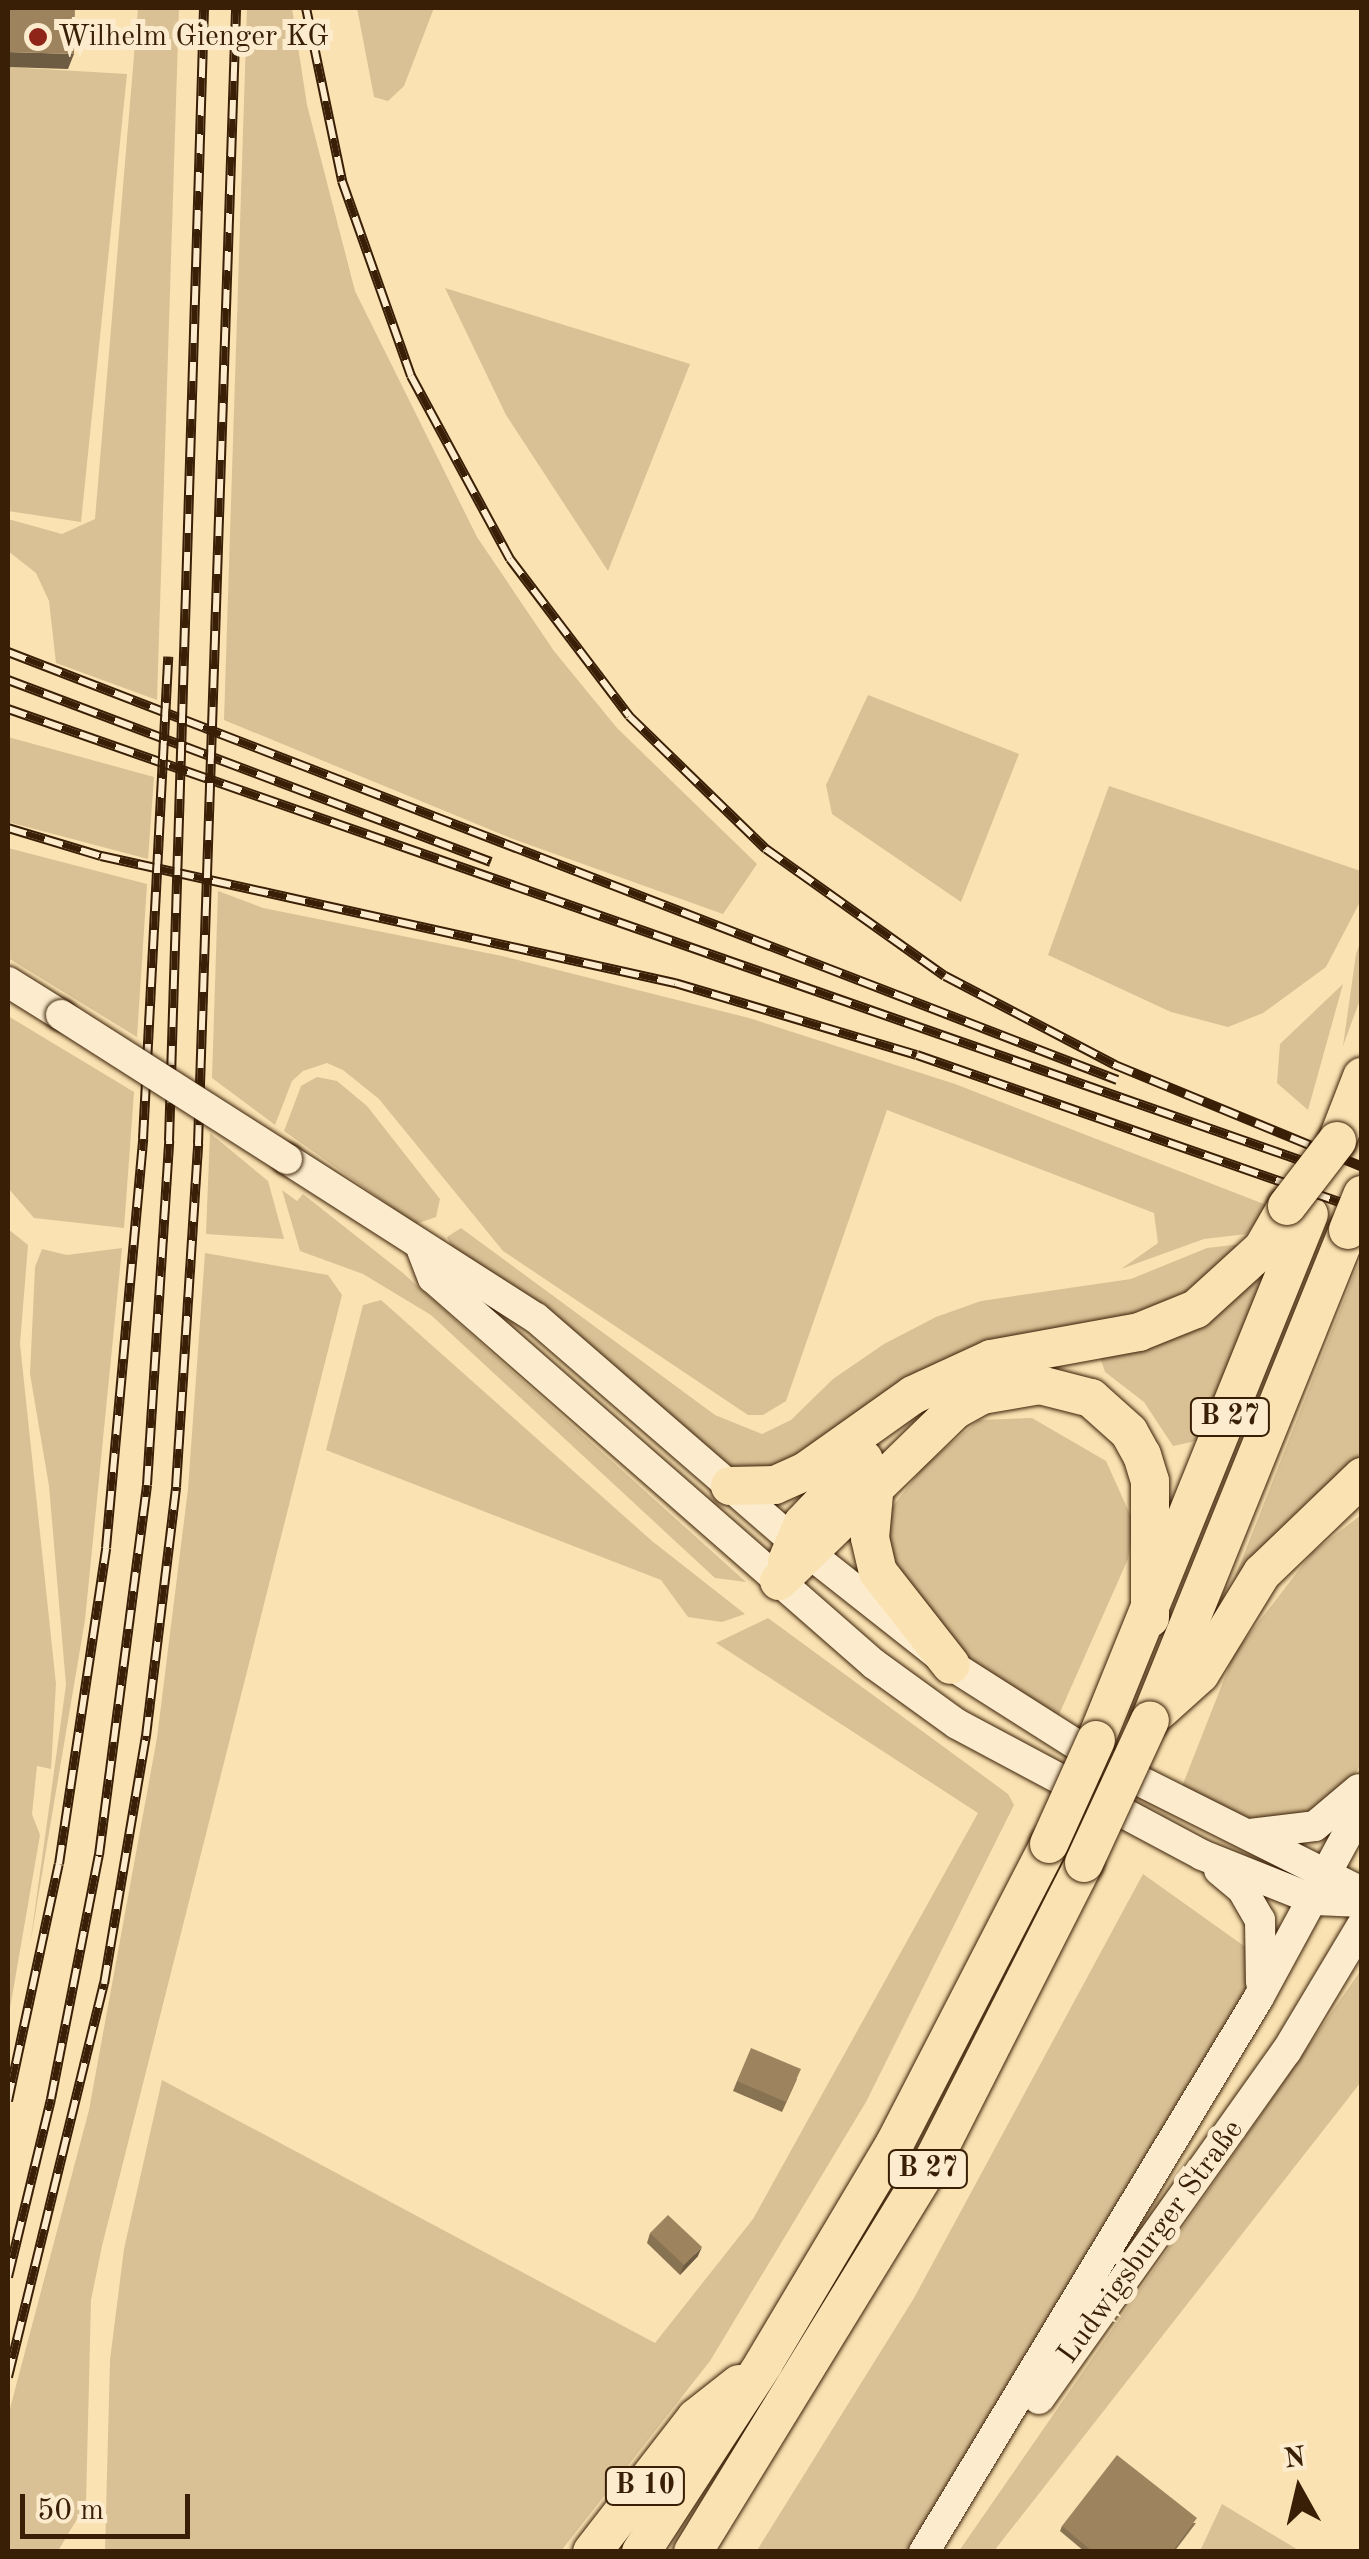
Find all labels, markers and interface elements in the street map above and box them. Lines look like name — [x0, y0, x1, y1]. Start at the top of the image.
place label: Wilhelm Gienger KG — [58, 19, 329, 55]
marker: Wilhelm Gienger KG — [27, 26, 49, 48]
road number: B 27 — [1188, 1394, 1272, 1440]
street label: Ludwigsburger Straße — [1050, 2113, 1252, 2371]
road number: B 27 — [886, 2146, 970, 2192]
north arrow — [1249, 2439, 1349, 2539]
text: N — [1282, 2444, 1307, 2475]
road number: B 10 — [602, 2463, 688, 2509]
scale bar — [25, 2474, 195, 2536]
text: 50 m — [37, 2496, 104, 2526]

